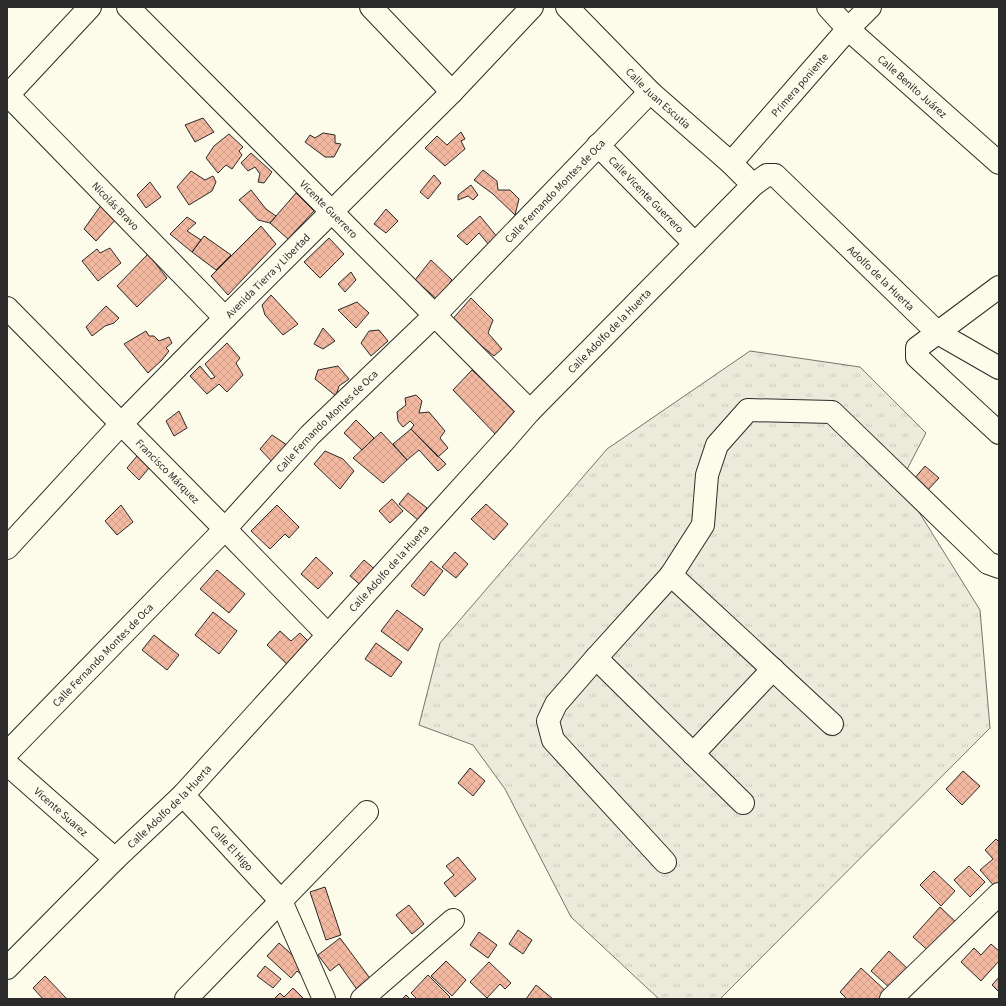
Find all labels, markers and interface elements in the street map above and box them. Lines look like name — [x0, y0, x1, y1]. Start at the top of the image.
street label: Primera poniente — [768, 50, 832, 120]
street label: Calle Benito Juárez — [874, 52, 950, 122]
street label: Calle Juan Escutia — [622, 65, 694, 132]
street label: Calle Fernando Montes de Oca — [501, 136, 609, 246]
street label: Calle Vicente Guerrero — [605, 153, 687, 236]
street label: Vicente Guerrero — [296, 177, 361, 242]
street label: Nicolás Bravo — [88, 179, 143, 234]
street label: Avenida Tierra y Libertad — [222, 230, 314, 322]
street label: Adolfo de la Huerta — [844, 242, 918, 314]
street label: Calle Adolfo de la Huerta — [564, 286, 655, 377]
street label: Calle Fernando Montes de Oca — [273, 367, 381, 476]
street label: Francisco Márquez — [132, 436, 203, 507]
street label: Calle Adolfo de la Huerta — [345, 522, 433, 615]
street label: Calle Fernando Montes de Oca — [49, 600, 157, 710]
street label: Calle Adolfo de la Huerta — [124, 762, 215, 852]
street label: Vicente Suarez — [31, 784, 91, 840]
street label: Calle El Higo — [207, 822, 256, 874]

